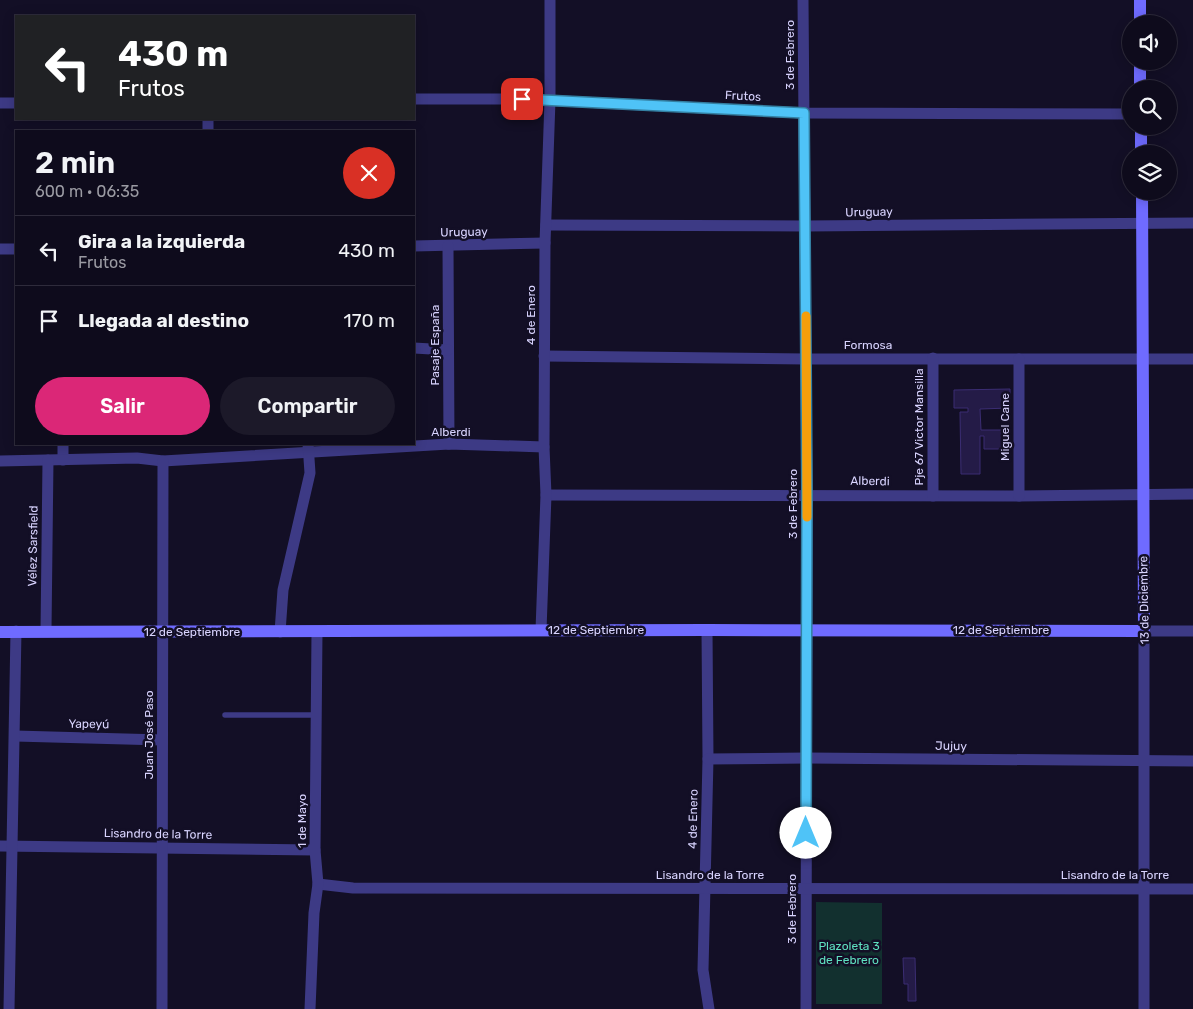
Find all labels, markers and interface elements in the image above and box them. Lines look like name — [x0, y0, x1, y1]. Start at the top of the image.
map controls — [1122, 15, 1177, 200]
button: sound — [1122, 15, 1177, 70]
street label: 3 de Febrero — [783, 20, 797, 90]
text: 430 m — [118, 33, 228, 75]
icon: left — [35, 35, 100, 100]
text: Frutos — [118, 75, 185, 102]
pin — [501, 78, 543, 120]
button: search — [1122, 80, 1177, 135]
icon: arrive — [508, 85, 536, 113]
street label: Frutos — [724, 88, 762, 104]
text: 2 min — [35, 145, 115, 181]
button: layers — [1122, 145, 1177, 200]
button: close — [343, 147, 395, 199]
text: 600 m · 06:35 — [35, 182, 139, 201]
street label: Uruguay — [845, 205, 893, 219]
street label: Uruguay — [440, 225, 488, 239]
text: Gira a la izquierda — [78, 230, 245, 253]
icon: left — [35, 237, 63, 265]
text: 430 m — [338, 239, 395, 262]
text: Frutos — [78, 253, 126, 272]
street label: 4 de Enero — [524, 285, 538, 345]
street label: Pasaje España — [428, 305, 442, 385]
icon: arrive — [35, 307, 63, 335]
text: Llegada al destino — [78, 309, 249, 332]
text: 170 m — [344, 309, 395, 332]
street label: Formosa — [844, 338, 892, 352]
street label: Pje 67 Victor Mansilla — [912, 368, 926, 486]
button: Salir — [35, 377, 210, 435]
button: Compartir — [220, 377, 395, 435]
street label: Miguel Cane — [998, 393, 1012, 461]
street label: Alberdi — [431, 425, 471, 439]
street label: 3 de Febrero — [786, 469, 800, 539]
street label: Alberdi — [850, 474, 890, 488]
street label: Vélez Sarsfield — [25, 506, 41, 586]
street label: 13 de Diciembre — [1136, 555, 1152, 644]
street label: 12 de Septiembre — [548, 623, 645, 637]
street label: 12 de Septiembre — [953, 623, 1050, 637]
street label: 12 de Septiembre — [144, 625, 241, 639]
street label: Juan José Paso — [142, 690, 156, 780]
street label: Yapeyú — [69, 717, 109, 731]
street label: Jujuy — [935, 739, 967, 753]
street label: 4 de Enero — [685, 789, 701, 849]
street label: 1 de Mayo — [295, 794, 309, 848]
position arrow — [779, 806, 831, 858]
street label: Lisandro de la Torre — [104, 826, 213, 842]
street label: Lisandro de la Torre — [656, 868, 765, 882]
street label: Lisandro de la Torre — [1061, 868, 1170, 882]
street label: 3 de Febrero — [785, 874, 799, 944]
park label: Plazoleta 3 de Febrero — [818, 939, 880, 967]

